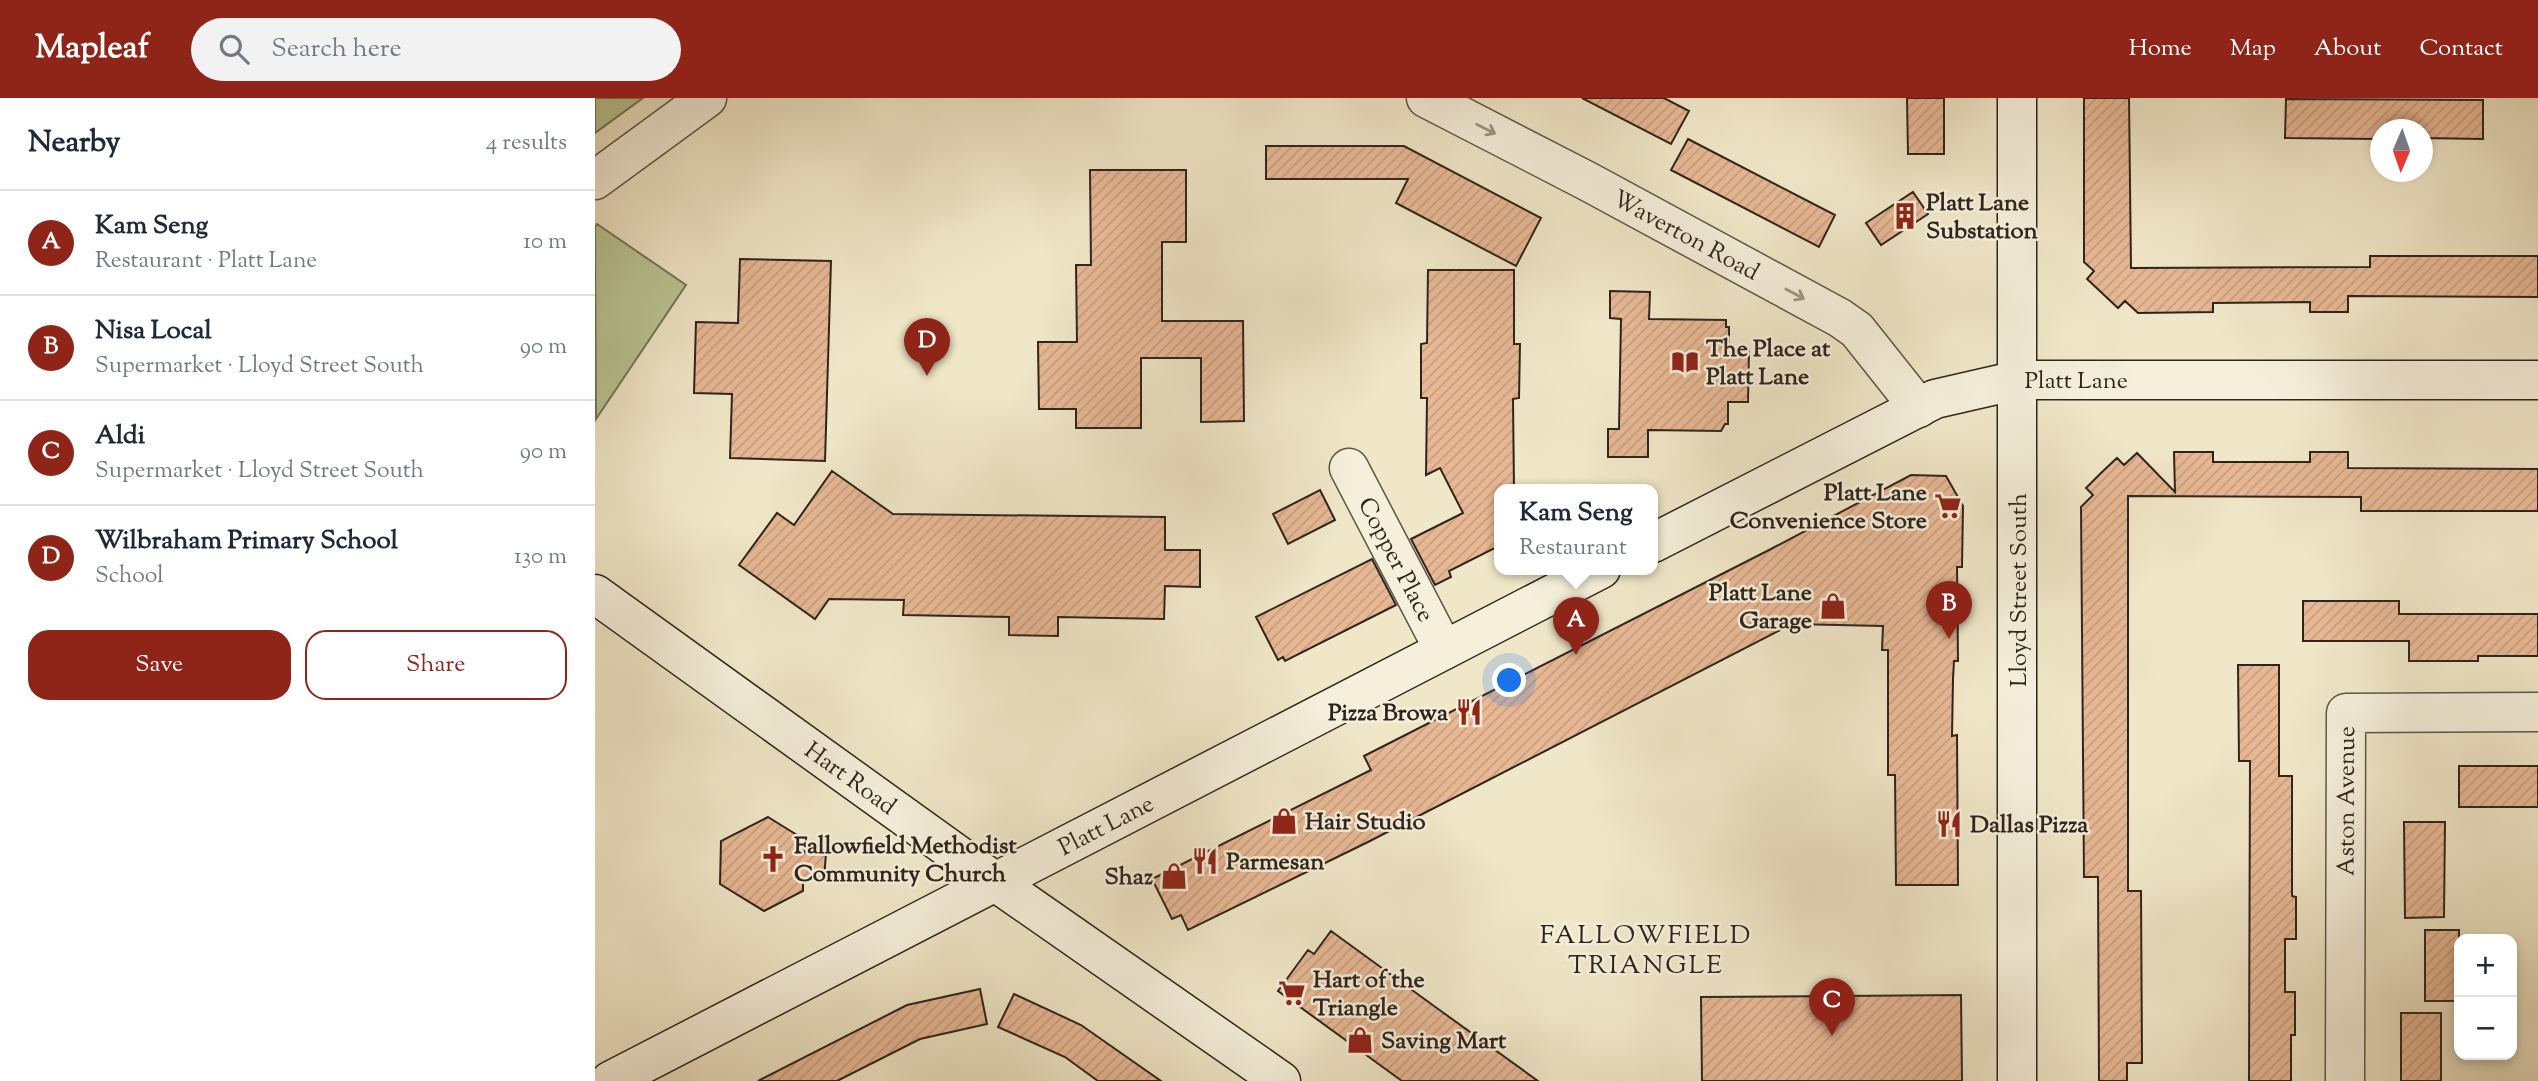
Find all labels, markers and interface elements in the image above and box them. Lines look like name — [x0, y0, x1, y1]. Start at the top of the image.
search box — [191, 18, 681, 81]
text: Mapleaf — [35, 25, 149, 73]
icon: search — [215, 30, 253, 68]
text: Search here — [271, 31, 402, 68]
text: Home — [2129, 32, 2192, 66]
text: Map — [2230, 32, 2276, 66]
text: About — [2314, 32, 2381, 66]
text: Contact — [2419, 32, 2503, 66]
north arrow — [2370, 119, 2433, 182]
text: Nearby — [28, 122, 120, 165]
one-way arrow — [1476, 123, 1496, 137]
text: 4 results — [486, 127, 567, 160]
street label: Waverton Road — [1606, 183, 1765, 290]
place label: Platt Lane Substation — [1926, 187, 2039, 249]
building icon: Platt Lane Substation — [1890, 201, 1920, 231]
text: Kam Seng — [95, 208, 208, 245]
text: A — [42, 226, 60, 259]
text: 10 m — [523, 226, 567, 259]
text: Restaurant · Platt Lane — [95, 245, 317, 278]
one-way arrow — [1785, 287, 1805, 301]
text: Nisa Local — [95, 313, 212, 350]
pin: D — [904, 318, 950, 376]
text: B — [44, 331, 58, 364]
text: 90 m — [520, 331, 567, 364]
place label: The Place at Platt Lane — [1706, 333, 1831, 395]
library icon: The Place at Platt Lane — [1670, 347, 1700, 377]
text: Supermarket · Lloyd Street South — [95, 350, 424, 383]
street label: Platt Lane — [2025, 365, 2128, 399]
text: Aldi — [95, 418, 145, 455]
text: C — [42, 436, 60, 469]
text: 90 m — [520, 436, 567, 469]
text: Supermarket · Lloyd Street South — [95, 455, 424, 488]
place label: Platt Lane Convenience Store — [1730, 477, 1927, 539]
popup — [1494, 484, 1658, 575]
supermarket icon: Platt Lane Convenience Store — [1933, 491, 1963, 521]
street label: Copper Place — [1348, 492, 1442, 629]
street label: Lloyd Street South — [2003, 493, 2037, 687]
text: Kam Seng — [1519, 495, 1633, 532]
text: Wilbraham Primary School — [95, 523, 398, 560]
text: Restaurant — [1519, 532, 1627, 565]
text: D — [42, 541, 60, 574]
text: 130 m — [514, 541, 567, 574]
text: School — [95, 560, 164, 593]
place label: Platt Lane Garage — [1709, 577, 1812, 639]
pin: B — [1926, 581, 1972, 639]
shop icon: Platt Lane Garage — [1818, 591, 1848, 621]
pin: A — [1553, 597, 1599, 655]
button: Save — [28, 630, 291, 700]
button: Share — [305, 630, 567, 700]
your location — [1492, 663, 1526, 697]
place label: Pizza Browa — [1328, 697, 1449, 731]
restaurant icon: Pizza Browa — [1454, 697, 1484, 727]
street label: Aston Avenue — [2331, 726, 2365, 876]
street label: Hart Road — [797, 735, 903, 825]
street label: Platt Lane — [1053, 788, 1160, 865]
shop icon: Hair Studio — [1269, 806, 1299, 836]
place label: Hair Studio — [1305, 806, 1426, 840]
restaurant icon: Dallas Pizza — [1934, 809, 1964, 839]
place label: Dallas Pizza — [1970, 809, 2089, 843]
place label: Fallowfield Methodist Community Church — [794, 830, 1017, 892]
church icon: Fallowfield Methodist Community Church — [758, 844, 788, 874]
restaurant icon: Parmesan — [1190, 846, 1220, 876]
place label: Parmesan — [1226, 846, 1325, 880]
place label: Shaz — [1104, 861, 1153, 895]
shop icon: Shaz — [1159, 861, 1189, 891]
district label: FALLOWFIELD TRIANGLE — [1540, 918, 1752, 985]
map controls — [2454, 934, 2517, 1060]
button: + — [2454, 934, 2517, 997]
place label: Hart of the Triangle — [1313, 964, 1425, 1026]
supermarket icon: Hart of the Triangle — [1277, 978, 1307, 1008]
pin: C — [1809, 978, 1855, 1036]
button: − — [2454, 997, 2517, 1060]
shop icon: Saving Mart — [1345, 1025, 1375, 1055]
place label: Saving Mart — [1381, 1025, 1507, 1059]

